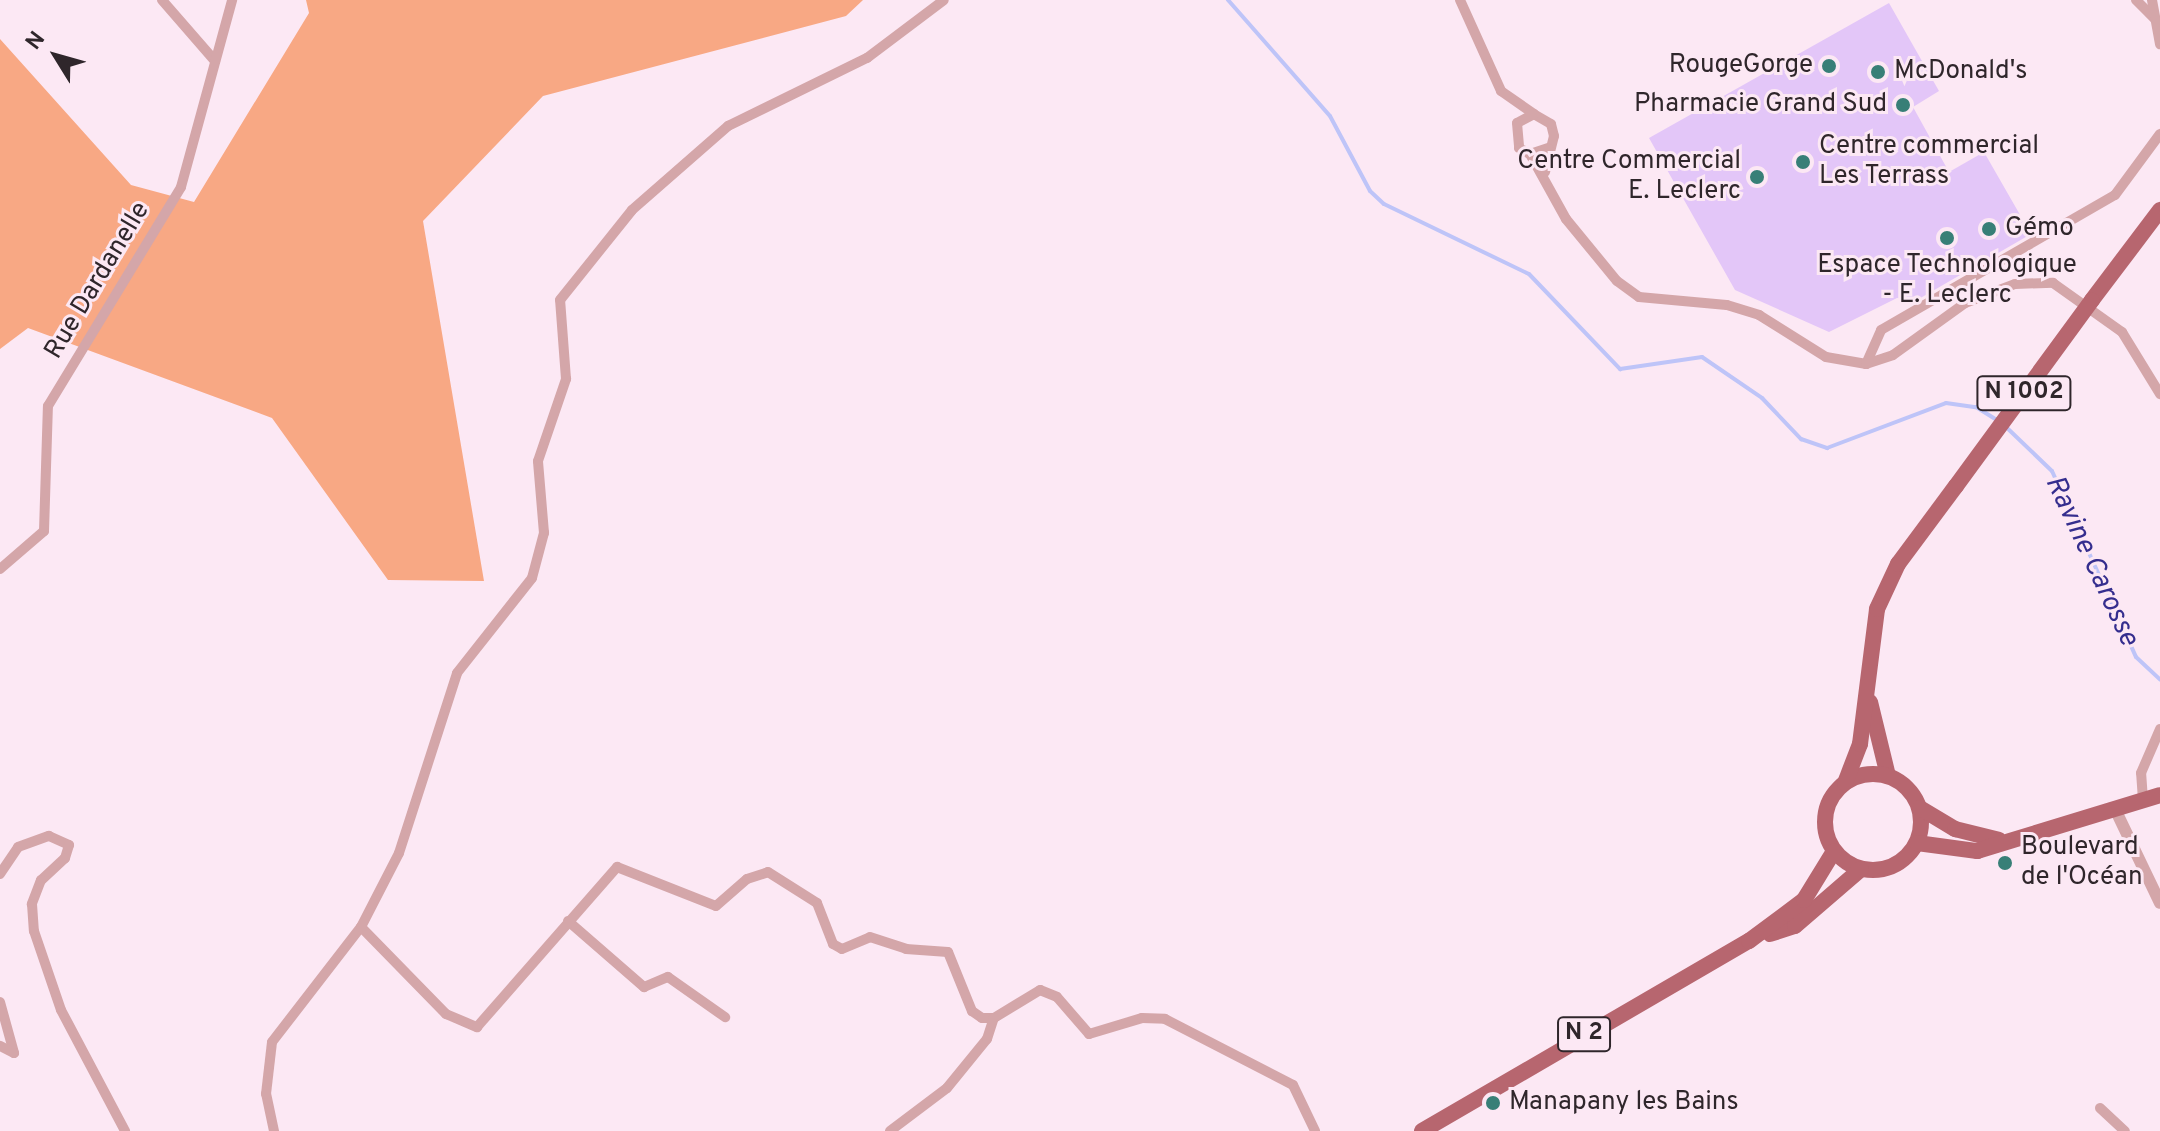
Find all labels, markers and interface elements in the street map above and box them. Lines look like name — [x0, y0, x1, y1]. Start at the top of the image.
north arrow — [16, 16, 96, 96]
text: N — [21, 27, 52, 56]
place label: RougeGorge — [1669, 50, 1813, 82]
place label: McDonald's — [1894, 56, 2027, 88]
marker: RougeGorge — [1820, 57, 1838, 75]
marker: McDonald's — [1869, 63, 1887, 81]
place label: Pharmacie Grand Sud — [1634, 89, 1887, 121]
marker: Pharmacie Grand Sud — [1894, 96, 1912, 114]
place label: Centre commercial Les Terrass — [1819, 131, 2039, 192]
place label: Centre Commercial E. Leclerc — [1517, 146, 1741, 208]
marker: Centre commercial Les Terrass — [1794, 153, 1812, 171]
marker: Centre Commercial E. Leclerc — [1748, 168, 1766, 186]
street label: Rue Dardanelle — [39, 197, 157, 365]
place label: Gémo — [2005, 213, 2074, 245]
marker: Gémo — [1980, 220, 1998, 238]
marker: Espace Technologique - E. Leclerc — [1938, 229, 1956, 247]
place label: Espace Technologique - E. Leclerc — [1817, 250, 2077, 312]
road number: N 1002 — [1976, 373, 2072, 413]
water label: Ravine Carosse — [2037, 470, 2145, 652]
place label: Boulevard de l'Océan — [2021, 832, 2143, 894]
marker: Boulevard de l'Océan — [1996, 854, 2014, 872]
road number: N 2 — [1556, 1014, 1612, 1054]
place label: Manapany les Bains — [1509, 1087, 1739, 1119]
marker: Manapany les Bains — [1484, 1094, 1502, 1112]

